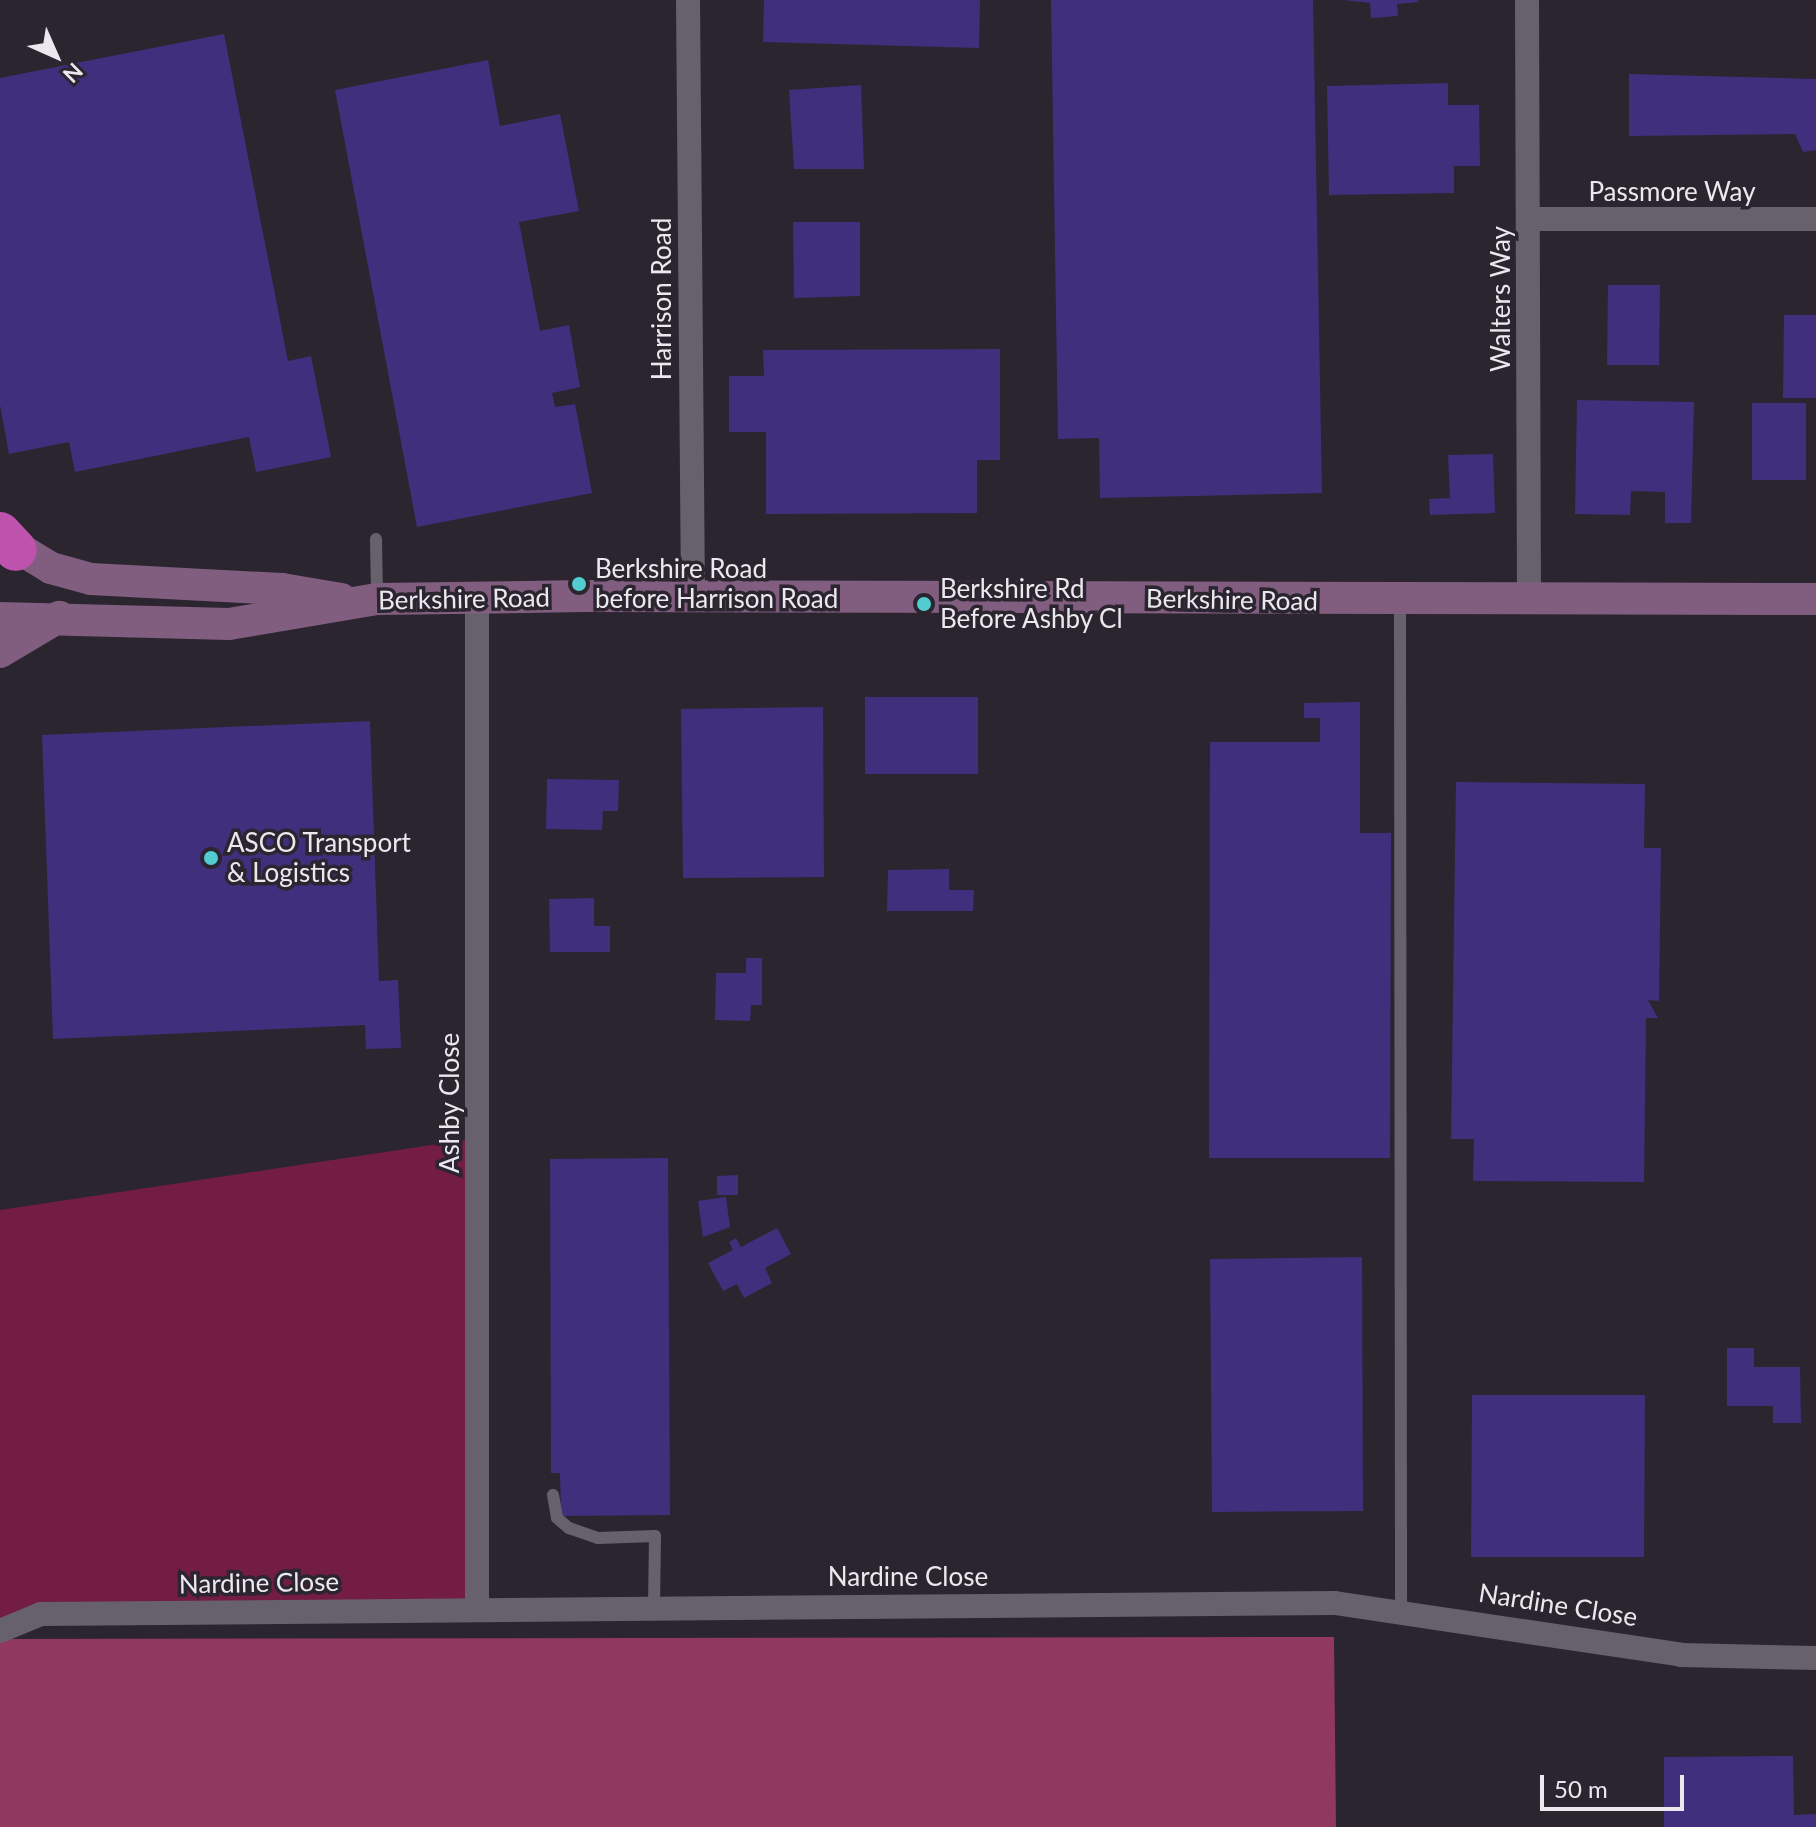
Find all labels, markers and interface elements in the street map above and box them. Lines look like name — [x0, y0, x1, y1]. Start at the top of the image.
north arrow — [16, 16, 96, 96]
text: N — [58, 58, 89, 89]
street label: Passmore Way — [1588, 176, 1756, 208]
street label: Harrison Road — [646, 218, 678, 380]
street label: Walters Way — [1485, 226, 1517, 372]
place label: Berkshire Road before Harrison Road — [595, 553, 838, 614]
place label: Berkshire Rd Before Ashby Cl — [940, 573, 1124, 634]
marker: Berkshire Road before Harrison Road — [570, 575, 588, 593]
street label: Berkshire Road — [378, 582, 550, 616]
street label: Berkshire Road — [1146, 583, 1318, 617]
marker: Berkshire Rd Before Ashby Cl — [915, 595, 933, 613]
place label: ASCO Transport & Logistics — [227, 827, 412, 888]
marker: ASCO Transport & Logistics — [202, 849, 220, 867]
street label: Ashby Close — [434, 1033, 466, 1173]
street label: Nardine Close — [828, 1561, 988, 1593]
street label: Nardine Close — [179, 1566, 339, 1600]
street label: Nardine Close — [1476, 1577, 1640, 1633]
scale bar — [1544, 1759, 1688, 1809]
text: 50 m — [1554, 1774, 1608, 1803]

